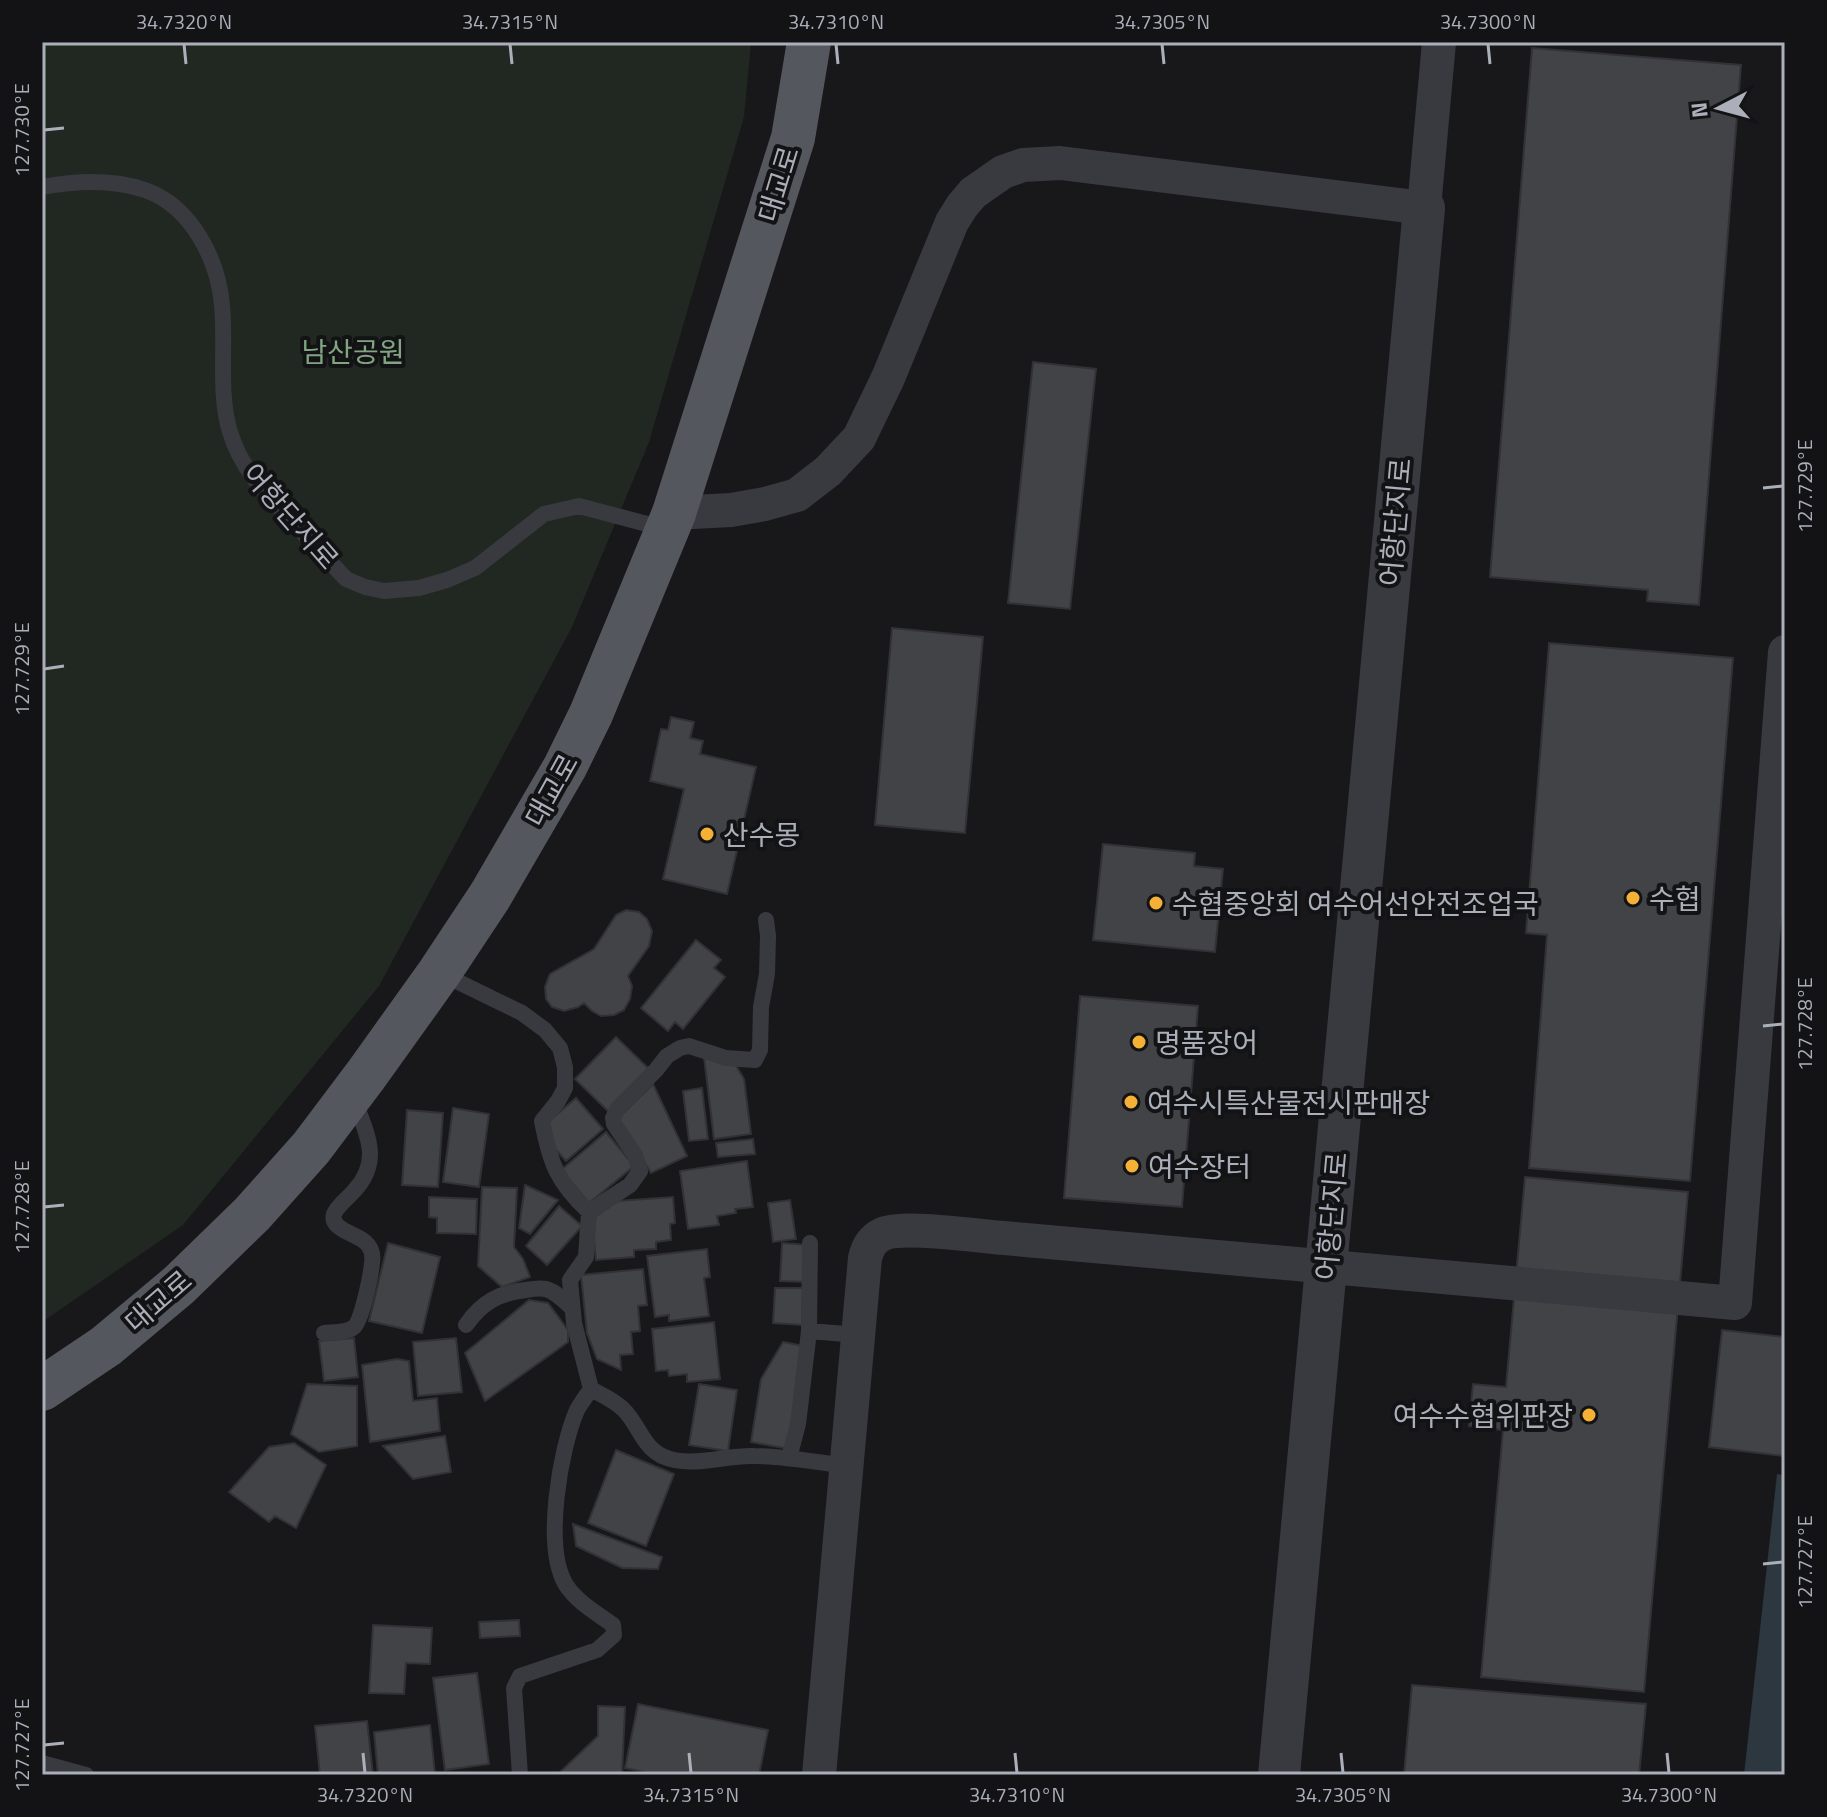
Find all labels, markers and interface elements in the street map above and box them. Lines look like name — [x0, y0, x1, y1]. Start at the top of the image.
text: 34.7320°N — [136, 6, 232, 37]
text: 34.7315°N — [462, 6, 558, 37]
text: 34.7310°N — [788, 6, 884, 37]
text: 34.7305°N — [1114, 6, 1210, 37]
text: 34.7300°N — [1440, 6, 1536, 37]
north arrow — [1679, 68, 1759, 148]
text: 127.730°E — [6, 83, 37, 177]
text: N — [1681, 101, 1717, 119]
street label: 대교로 — [746, 141, 810, 227]
park label: 남산공원 — [301, 330, 405, 373]
text: 127.729°E — [1789, 439, 1820, 533]
street label: 어항단지로 — [233, 453, 349, 579]
street label: 어항단지로 — [1368, 456, 1422, 588]
text: 127.729°E — [6, 622, 37, 716]
street label: 대교로 — [513, 746, 589, 834]
place label: 산수몽 — [723, 813, 800, 856]
marker: 산수몽 — [698, 825, 716, 843]
place label: 수협 — [1649, 877, 1701, 920]
place label: 수협중앙회 여수어선안전조업국 — [1172, 882, 1539, 925]
marker: 수협 — [1624, 889, 1642, 907]
marker: 수협중앙회 여수어선안전조업국 — [1147, 894, 1165, 912]
text: 127.728°E — [1789, 977, 1820, 1071]
place label: 명품장어 — [1155, 1021, 1258, 1064]
marker: 명품장어 — [1130, 1033, 1148, 1051]
place label: 여수시특산물전시판매장 — [1147, 1081, 1430, 1124]
marker: 여수시특산물전시판매장 — [1122, 1093, 1140, 1111]
place label: 여수장터 — [1148, 1145, 1251, 1188]
street label: 어항단지로 — [1304, 1150, 1358, 1282]
marker: 여수장터 — [1123, 1157, 1141, 1175]
text: 127.728°E — [6, 1160, 37, 1254]
street label: 대교로 — [115, 1259, 201, 1343]
place label: 여수수협위판장 — [1393, 1394, 1573, 1437]
marker: 여수수협위판장 — [1580, 1406, 1598, 1424]
text: 127.727°E — [1789, 1515, 1820, 1609]
text: 127.727°E — [6, 1698, 37, 1792]
text: 34.7320°N — [317, 1779, 413, 1810]
text: 34.7315°N — [643, 1779, 739, 1810]
text: 34.7310°N — [969, 1779, 1065, 1810]
text: 34.7305°N — [1295, 1779, 1391, 1810]
text: 34.7300°N — [1621, 1779, 1717, 1810]

